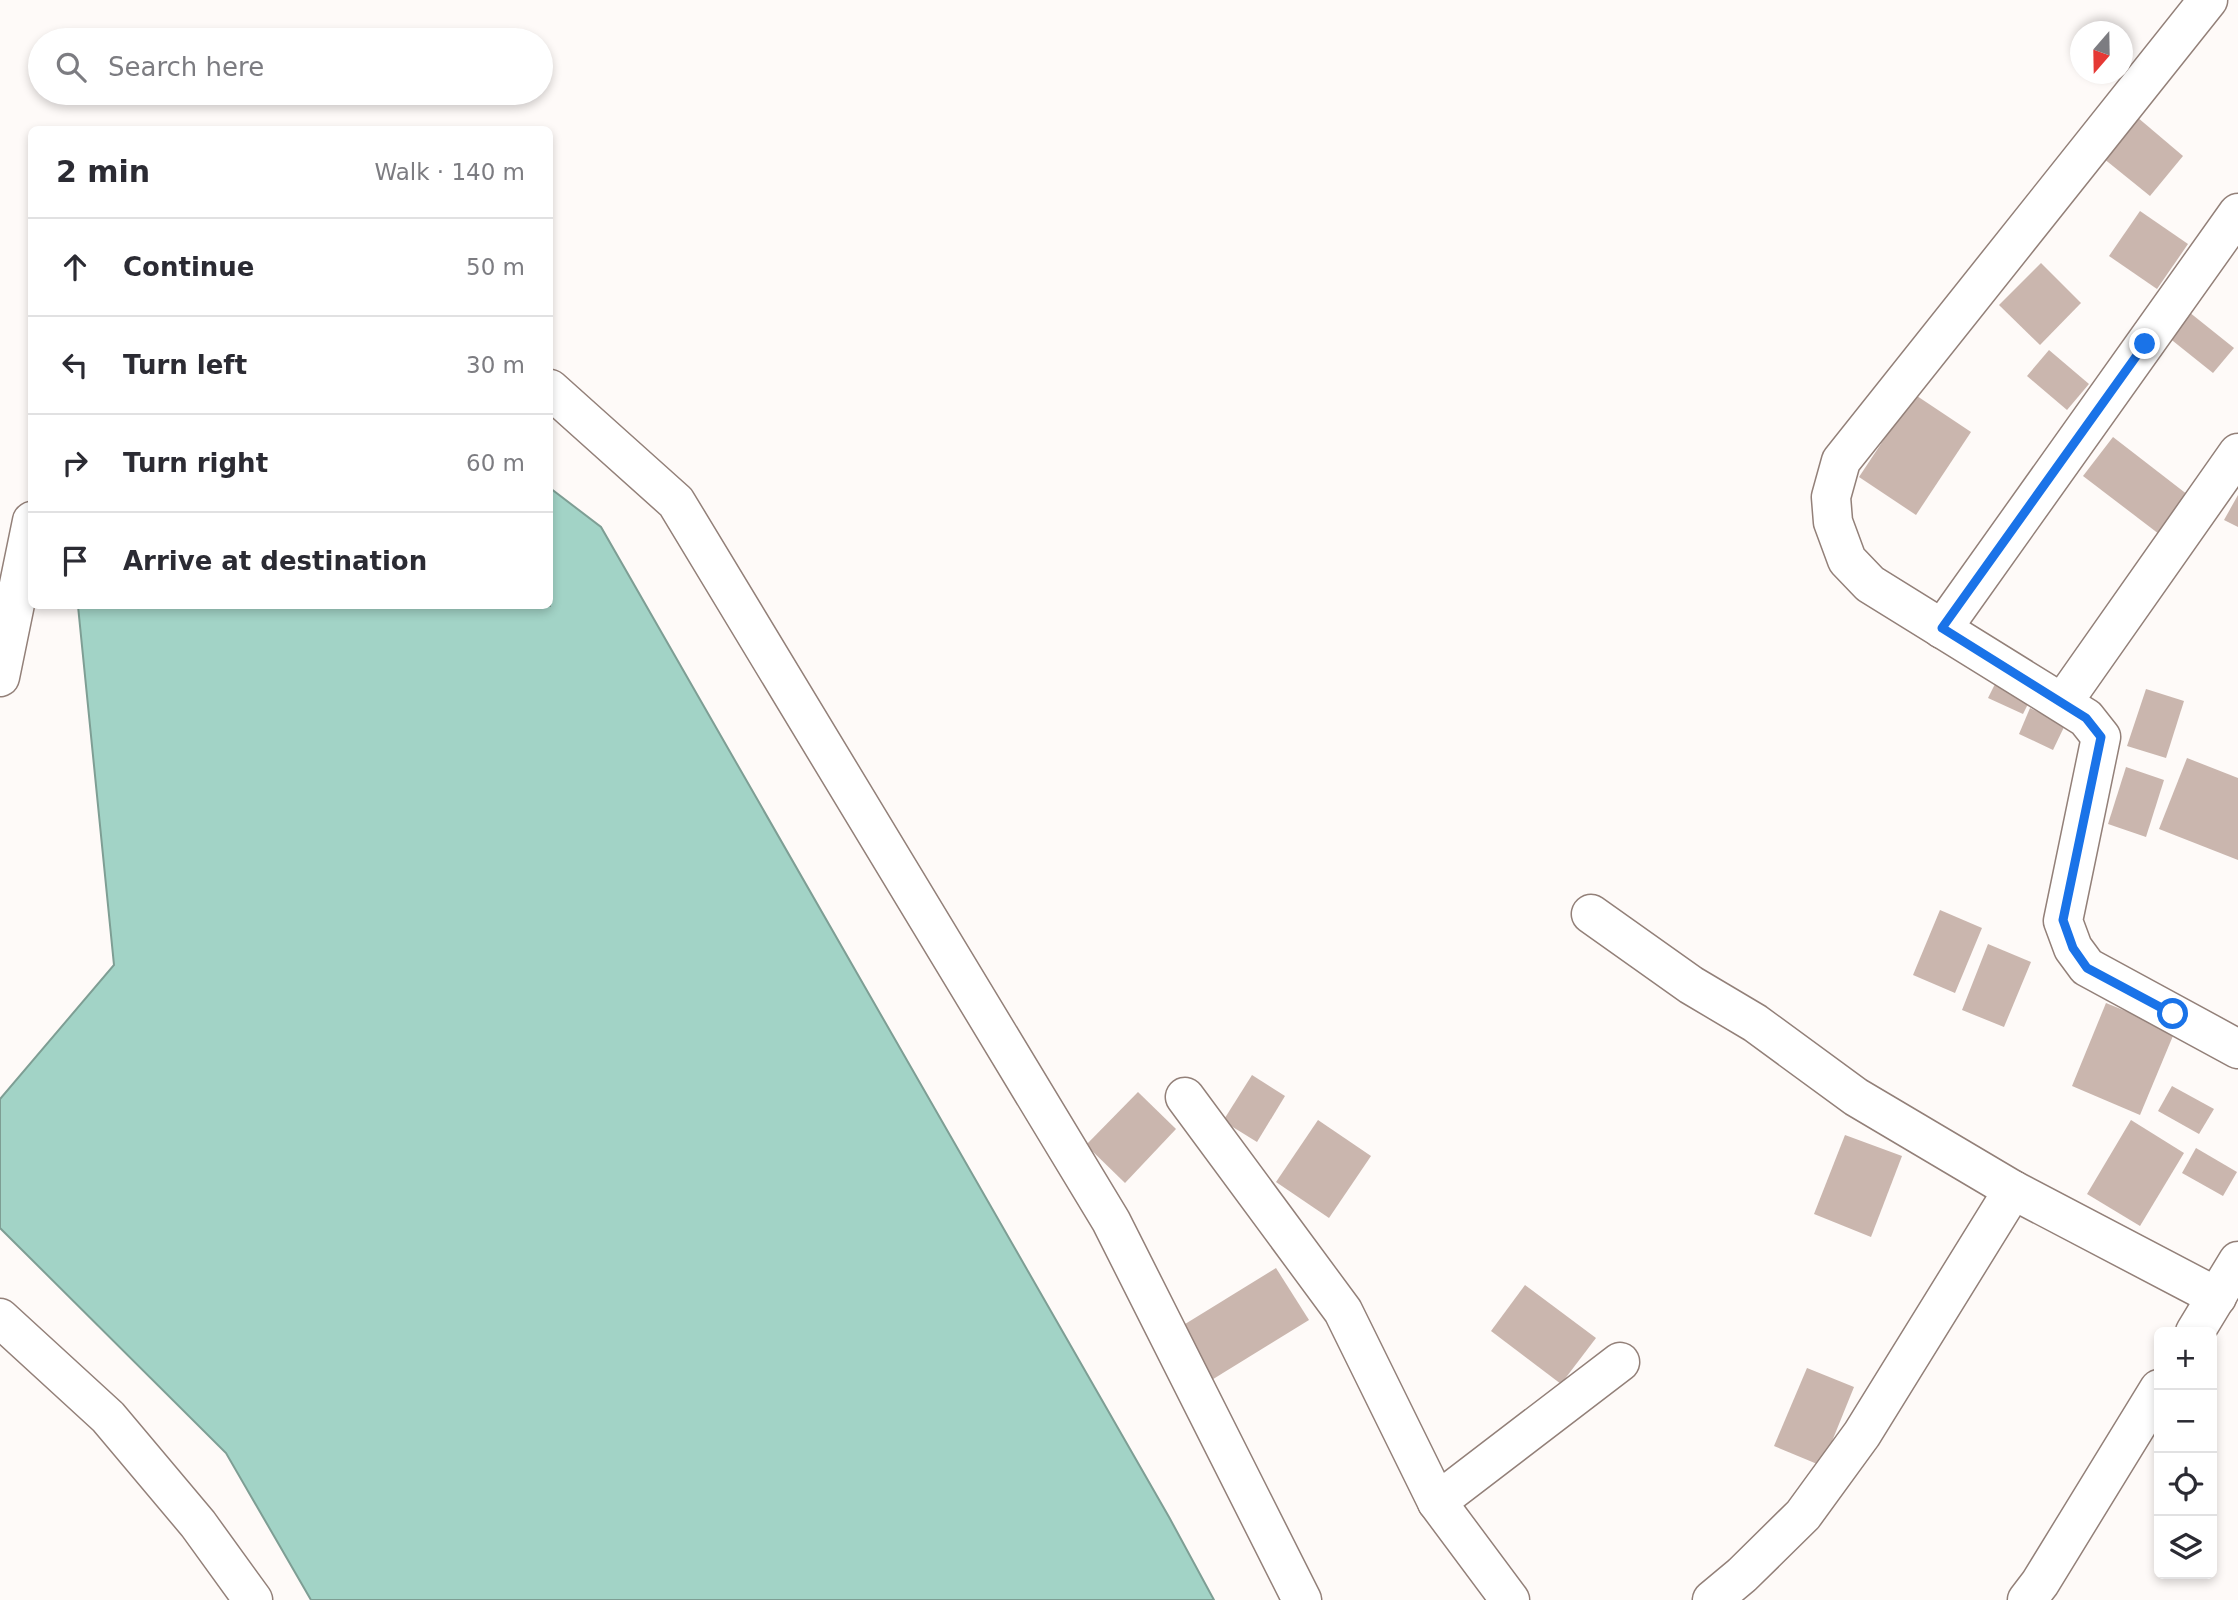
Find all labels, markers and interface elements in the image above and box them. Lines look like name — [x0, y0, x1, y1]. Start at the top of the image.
north arrow — [2070, 21, 2133, 84]
search box — [28, 28, 553, 105]
icon: search — [52, 48, 90, 86]
text: Search here — [108, 52, 264, 82]
text: 2 min — [56, 154, 150, 189]
text: Walk · 140 m — [374, 159, 525, 185]
icon: ahead — [56, 248, 94, 286]
text: Continue — [123, 252, 254, 282]
text: 50 m — [466, 254, 525, 280]
route end — [2129, 328, 2160, 359]
icon: left — [56, 346, 94, 384]
text: Turn left — [123, 350, 247, 380]
text: 30 m — [466, 352, 525, 378]
icon: right — [56, 444, 94, 482]
text: Turn right — [123, 448, 268, 478]
text: 60 m — [466, 450, 525, 476]
icon: arrive — [56, 542, 94, 580]
text: Arrive at destination — [123, 546, 427, 576]
route start — [2157, 998, 2188, 1029]
map controls — [2154, 1327, 2217, 1579]
button: + — [2154, 1327, 2217, 1390]
button: − — [2154, 1390, 2217, 1453]
button: locate — [2154, 1453, 2217, 1516]
button: layers — [2154, 1516, 2217, 1579]

